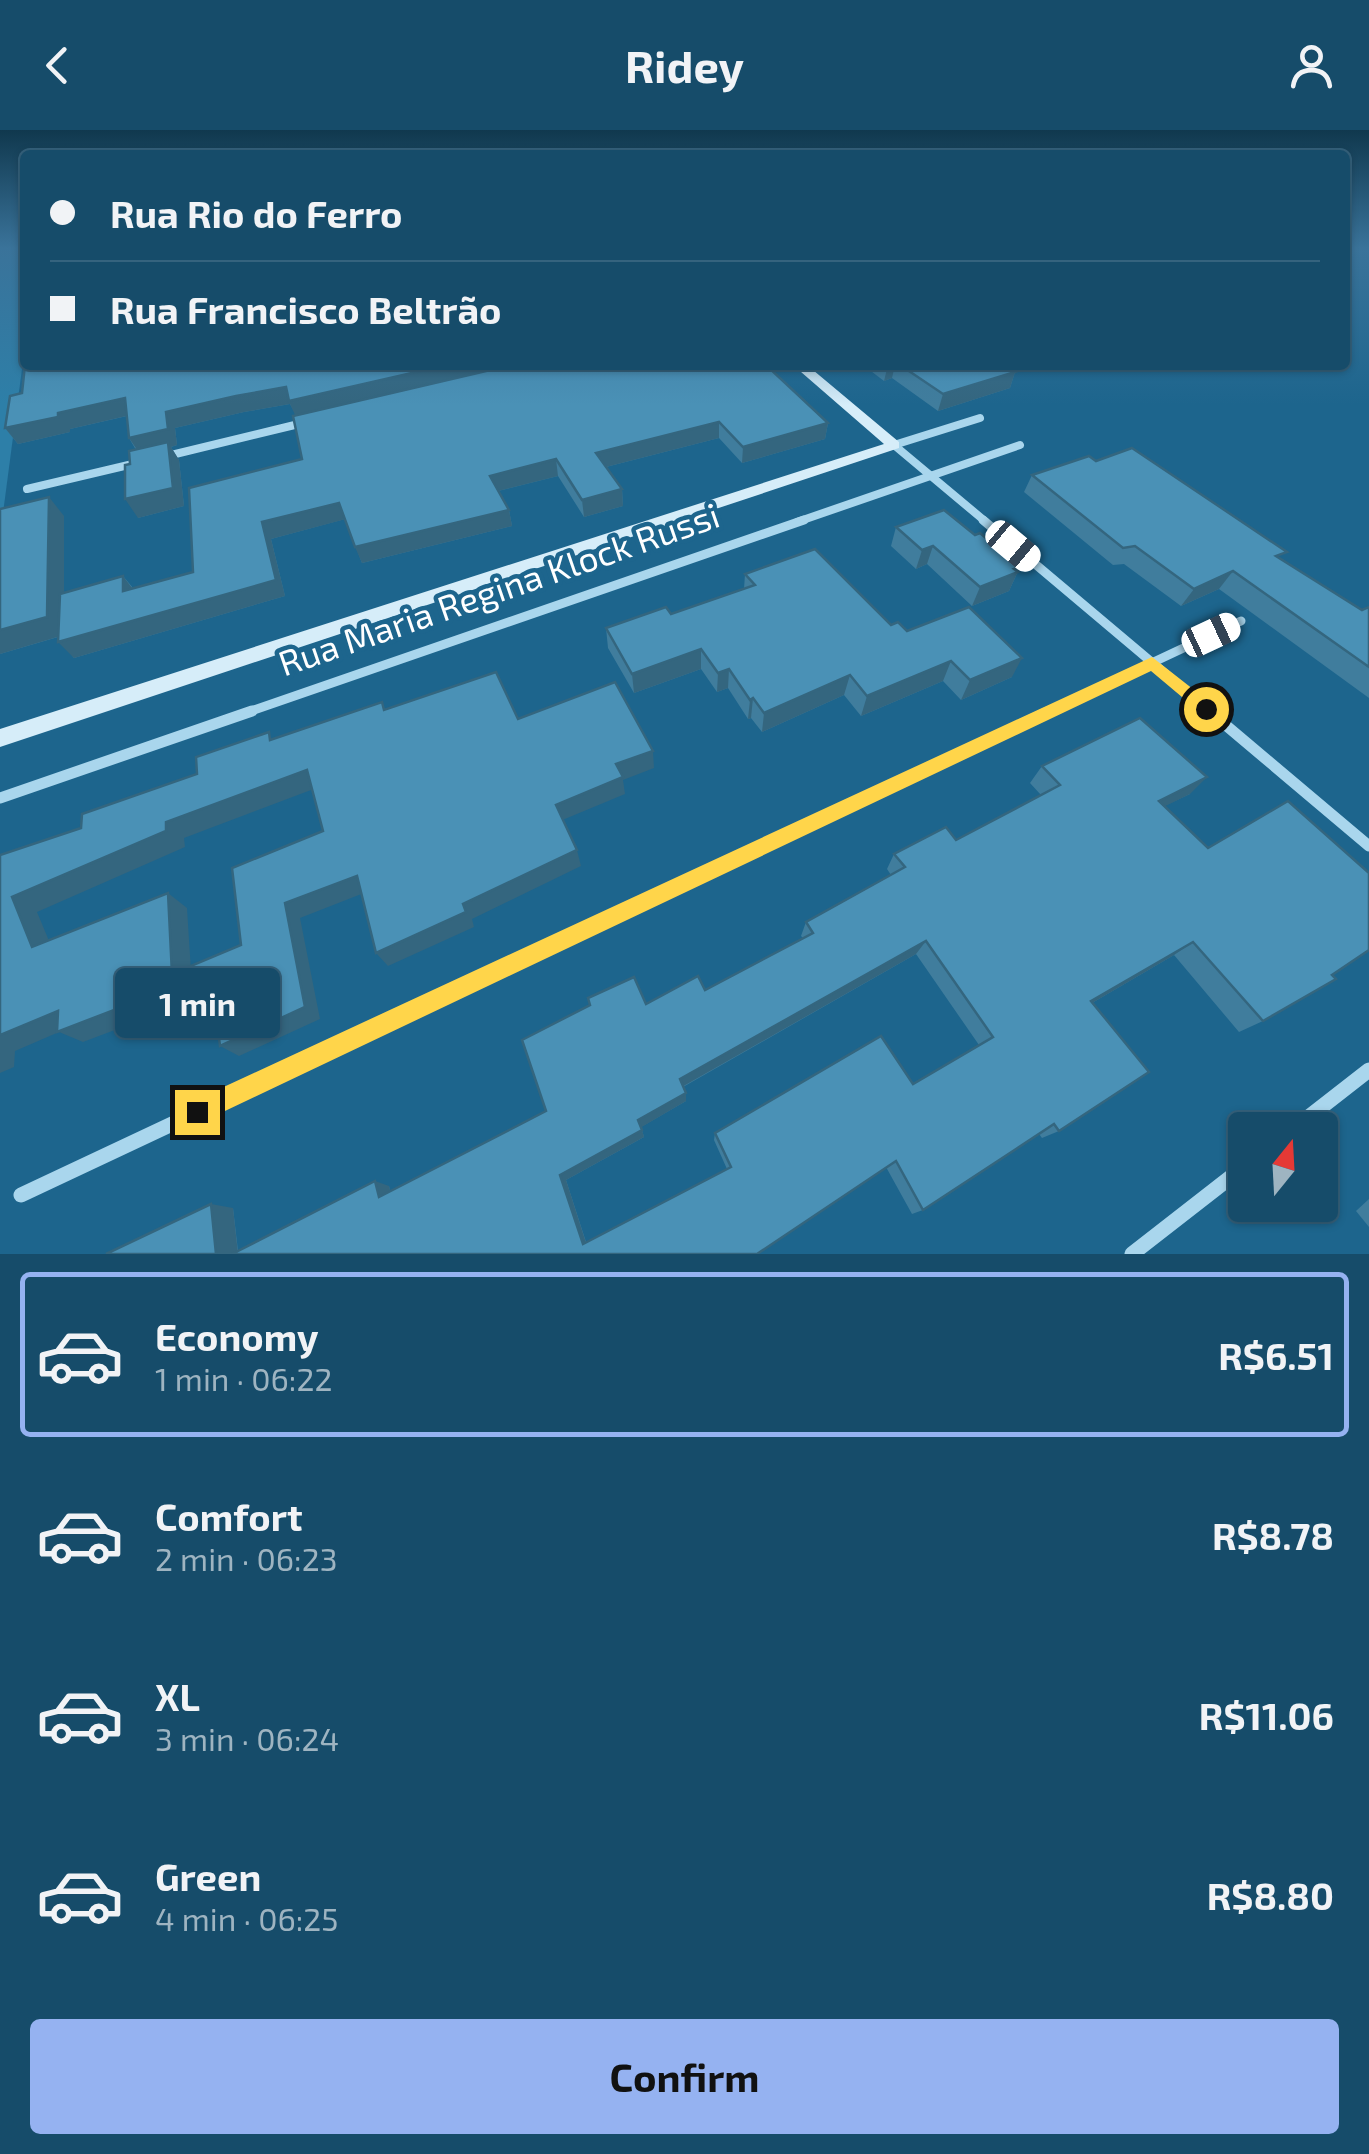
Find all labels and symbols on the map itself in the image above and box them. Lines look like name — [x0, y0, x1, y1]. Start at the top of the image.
street label: Rua Maria Regina Klock Russi — [273, 493, 724, 683]
car — [980, 515, 1046, 577]
car — [1177, 609, 1245, 661]
route start — [1184, 687, 1229, 732]
callout: 1 min — [114, 967, 280, 1037]
route end — [175, 1090, 220, 1135]
north arrow — [1228, 1112, 1338, 1222]

